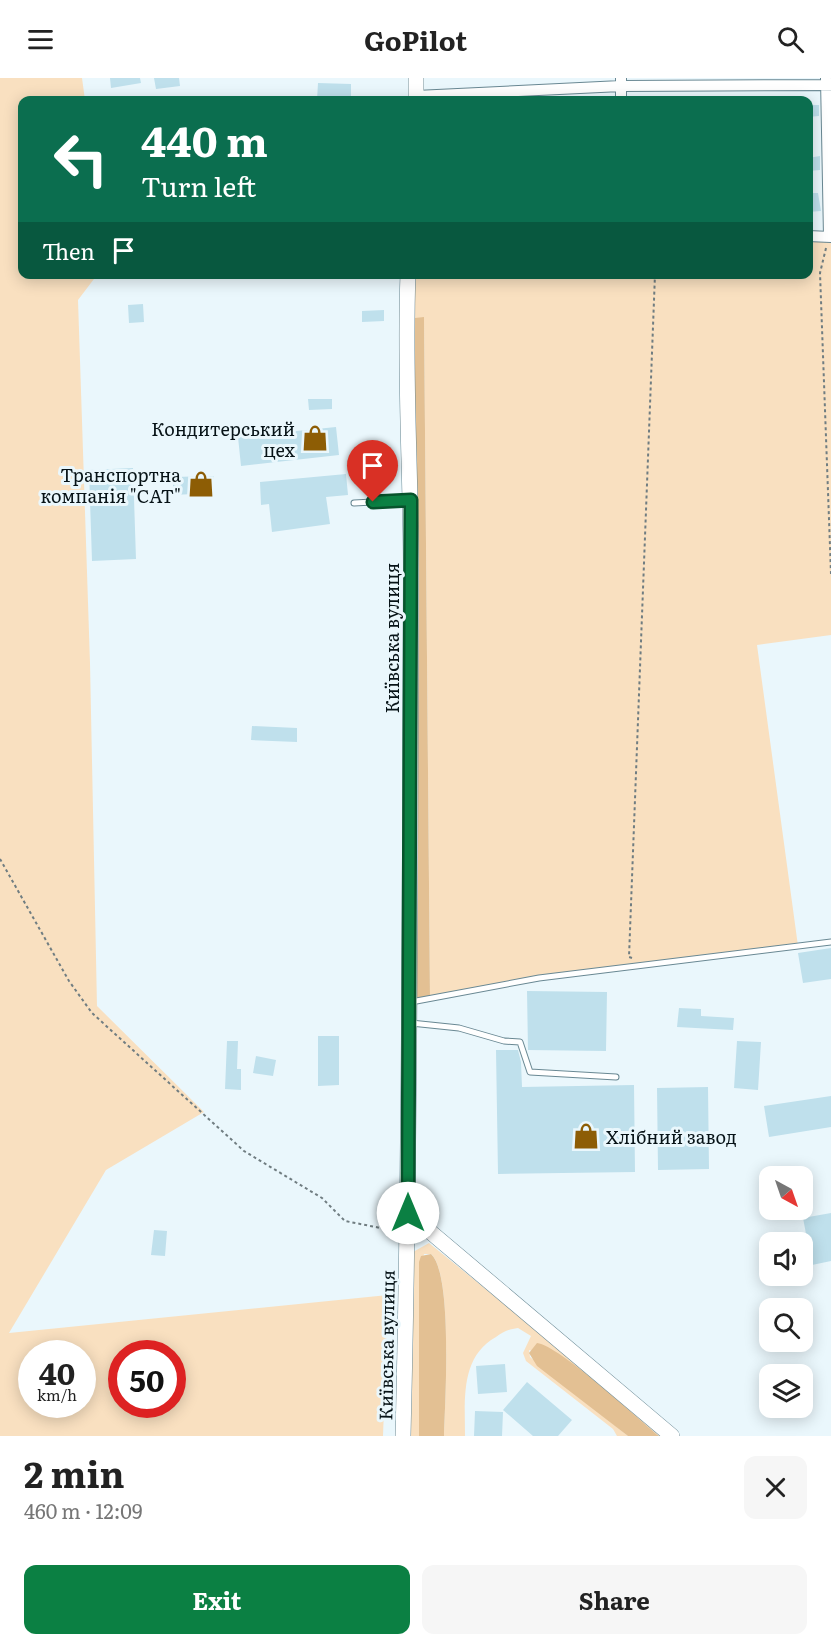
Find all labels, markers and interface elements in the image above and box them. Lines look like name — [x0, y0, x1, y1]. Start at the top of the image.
text: GoPilot — [364, 19, 467, 59]
icon: menu — [24, 23, 57, 56]
icon: search — [774, 23, 807, 56]
text: 440 m — [141, 108, 268, 170]
icon: left — [42, 120, 120, 198]
text: Turn left — [141, 165, 256, 205]
text: Then — [42, 234, 95, 267]
icon: arrive — [107, 234, 140, 267]
place label: Кондитерський цех — [151, 415, 296, 463]
shop icon: Кондитерський цех — [300, 423, 330, 453]
pin — [347, 440, 398, 502]
icon: arrive — [356, 449, 389, 482]
place label: Транспортна компанія "САТ" — [40, 461, 181, 509]
shop icon: Транспортна компанія "САТ" — [186, 469, 216, 499]
street label: Київська вулиця — [378, 563, 405, 713]
shop icon: Хлібний завод — [571, 1121, 601, 1151]
place label: Хлібний завод — [606, 1123, 737, 1150]
north arrow — [759, 1166, 813, 1220]
map controls — [759, 1166, 813, 1418]
position arrow — [376, 1181, 440, 1245]
button: sound — [759, 1232, 813, 1286]
street label: Київська вулиця — [371, 1269, 401, 1421]
button: search — [759, 1298, 813, 1352]
speed limit sign: 50 — [108, 1340, 186, 1418]
text: 40 — [39, 1350, 75, 1394]
button: layers — [759, 1364, 813, 1418]
text: km/h — [37, 1383, 77, 1406]
text: 2 min — [24, 1446, 125, 1499]
button: close — [744, 1456, 807, 1519]
text: 460 m · 12:09 — [24, 1495, 142, 1525]
button: Exit — [24, 1565, 410, 1634]
button: Share — [422, 1565, 807, 1634]

